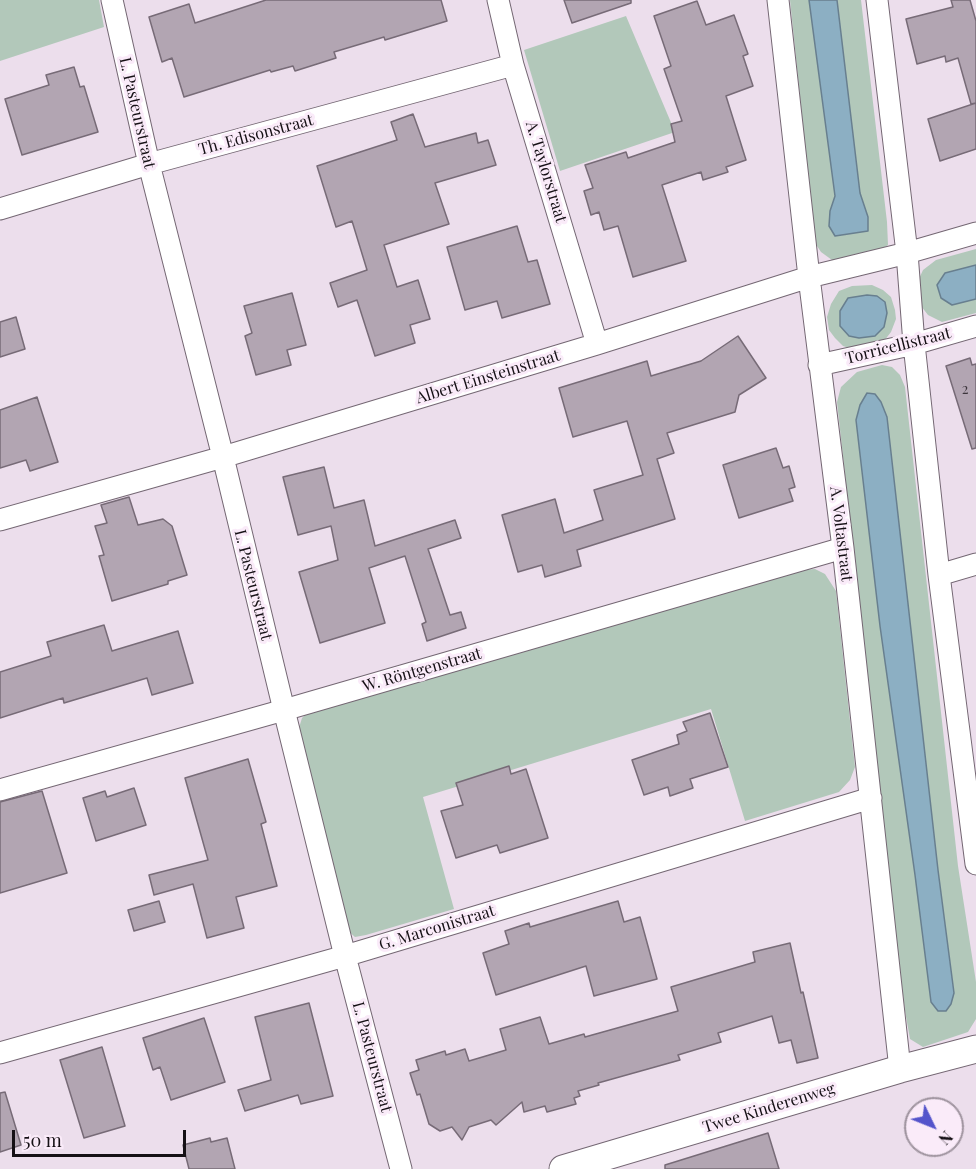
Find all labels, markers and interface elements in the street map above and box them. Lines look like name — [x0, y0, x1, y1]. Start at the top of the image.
street label: L. Pasteurstraat — [115, 56, 159, 170]
street label: Th. Edisonstraat — [197, 110, 315, 160]
street label: A. Taylorstraat — [521, 119, 571, 225]
street label: Torricellistraat — [843, 324, 953, 368]
street label: Albert Einsteinstraat — [414, 346, 562, 408]
house number: 2 — [962, 382, 968, 398]
street label: A. Voltastraat — [826, 485, 856, 583]
street label: L. Pasteurstraat — [230, 528, 276, 642]
street label: W. Röntgenstraat — [360, 644, 484, 696]
street label: G. Marconistraat — [377, 901, 497, 955]
street label: L. Pasteurstraat — [348, 1000, 396, 1114]
street label: Twee Kinderenweg — [700, 1079, 838, 1137]
north arrow — [904, 1097, 964, 1157]
scale bar — [15, 1118, 189, 1156]
text: N — [934, 1127, 958, 1150]
text: 50 m — [23, 1128, 62, 1152]

